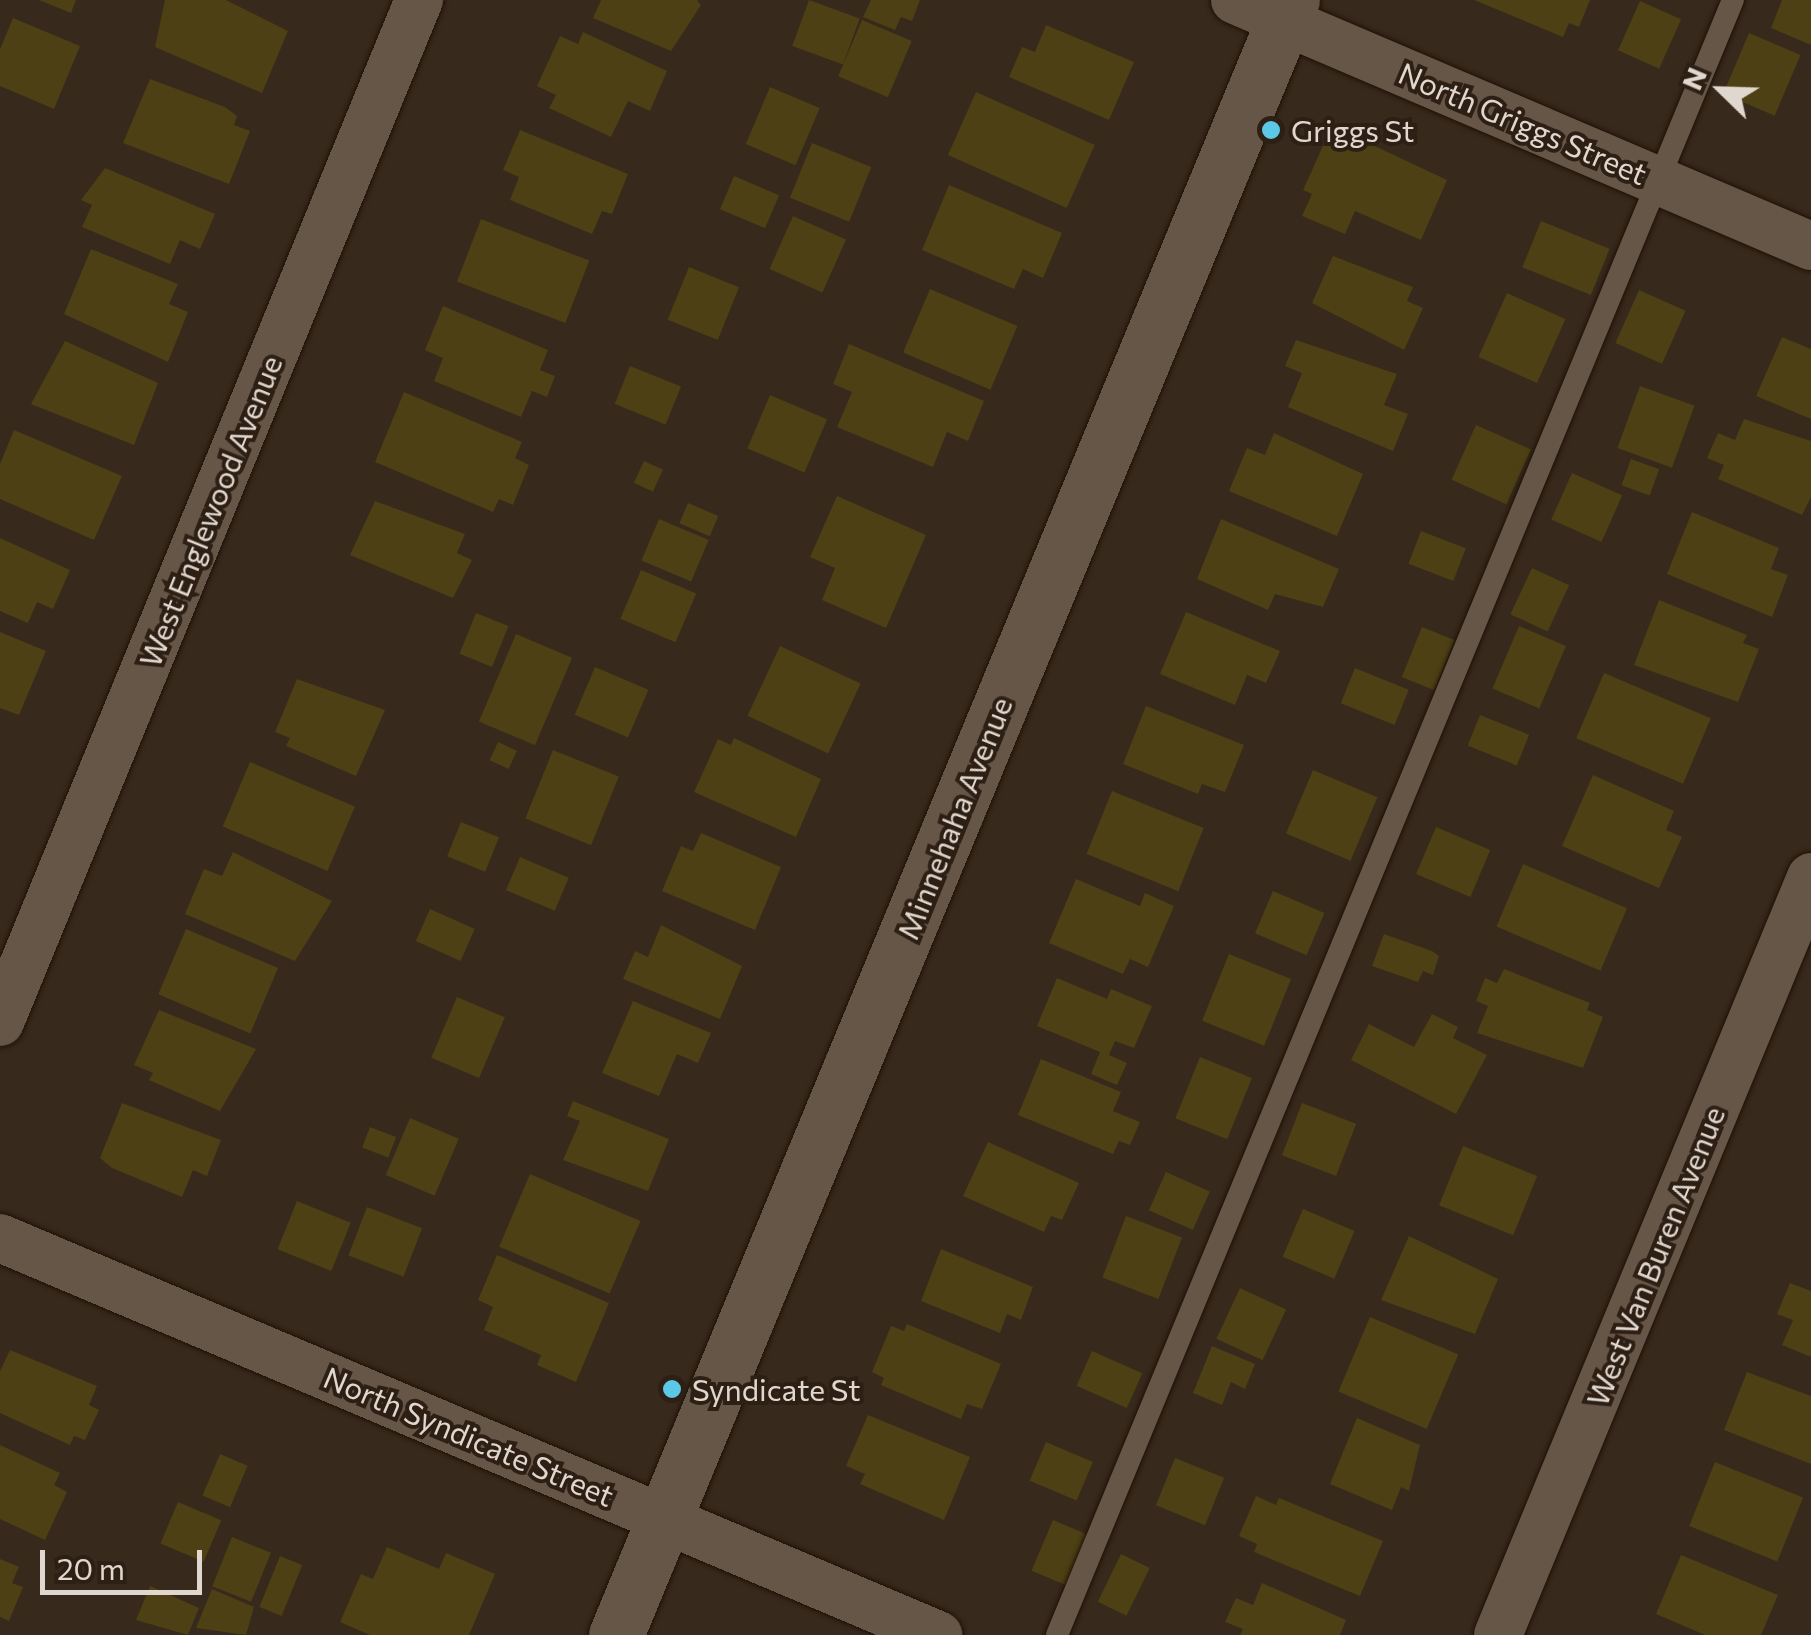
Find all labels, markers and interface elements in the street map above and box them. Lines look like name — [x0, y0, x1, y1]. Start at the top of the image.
north arrow — [1671, 40, 1771, 140]
street label: North Griggs Street — [1393, 54, 1653, 192]
text: N — [1674, 62, 1713, 95]
place label: Griggs St — [1291, 112, 1414, 148]
marker: Griggs St — [1260, 119, 1282, 141]
street label: West Englewood Avenue — [131, 350, 289, 672]
street label: Minnehaha Avenue — [889, 692, 1019, 944]
street label: West Van Buren Avenue — [1578, 1101, 1732, 1411]
street label: North Syndicate Street — [319, 1359, 619, 1513]
place label: Syndicate St — [692, 1371, 860, 1407]
marker: Syndicate St — [661, 1378, 683, 1400]
scale bar — [45, 1530, 208, 1592]
text: 20 m — [57, 1549, 125, 1586]

